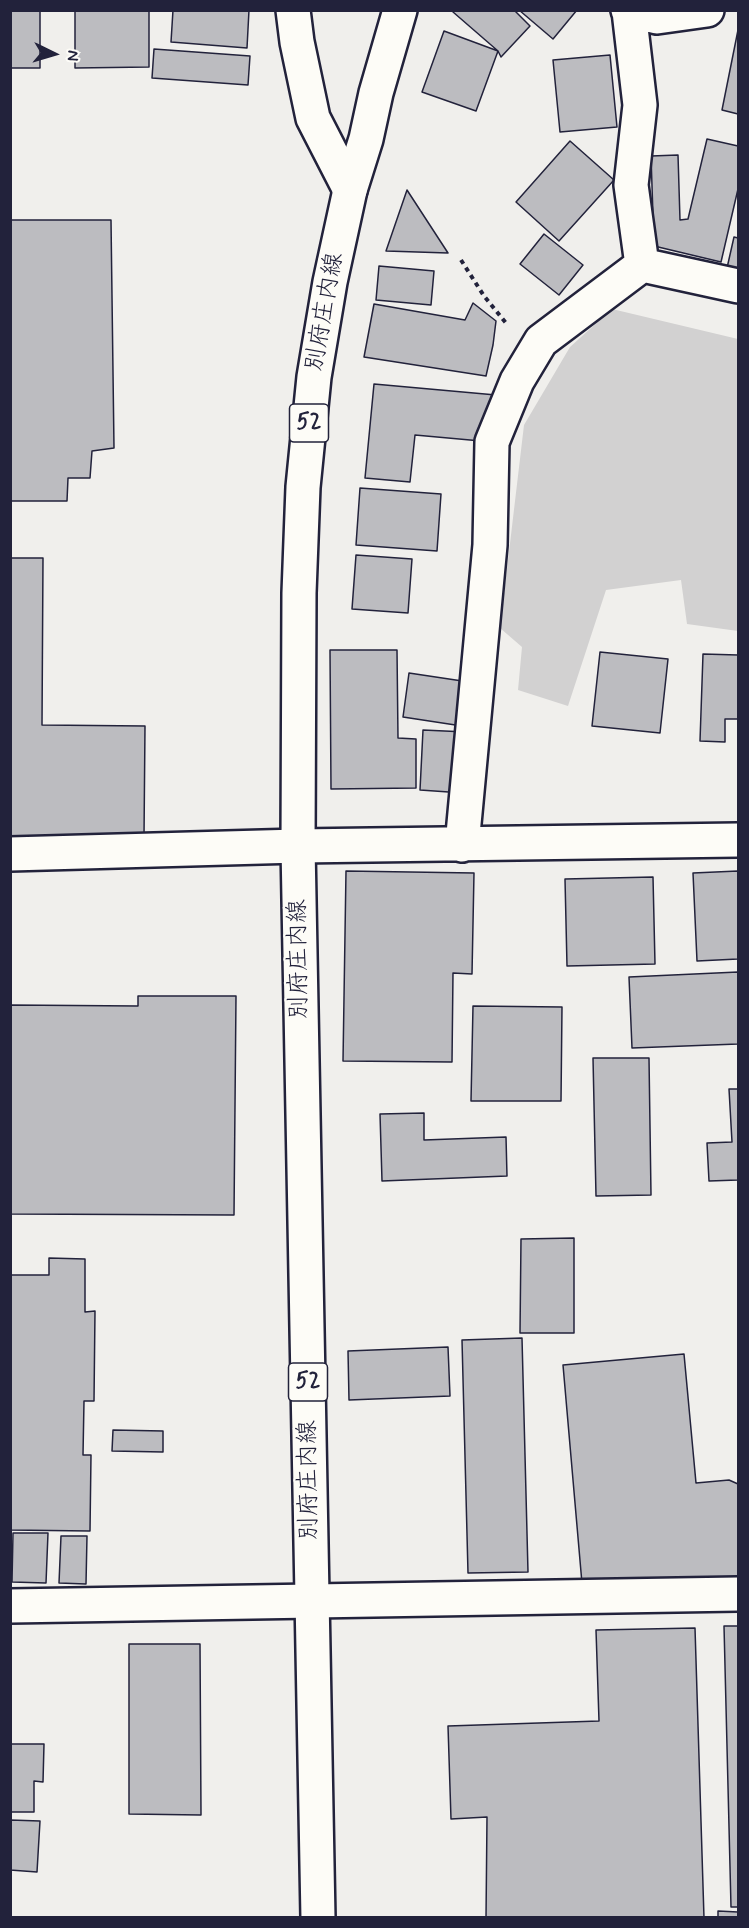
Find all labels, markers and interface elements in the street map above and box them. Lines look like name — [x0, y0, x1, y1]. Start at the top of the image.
north arrow — [24, 24, 84, 84]
text: N — [62, 49, 83, 62]
street label: 別府庄内線 — [301, 250, 351, 374]
road number: 52 — [290, 404, 328, 442]
street label: 別府庄内線 — [285, 899, 315, 1019]
road number: 52 — [288, 1363, 328, 1401]
street label: 別府庄内線 — [295, 1420, 325, 1540]

